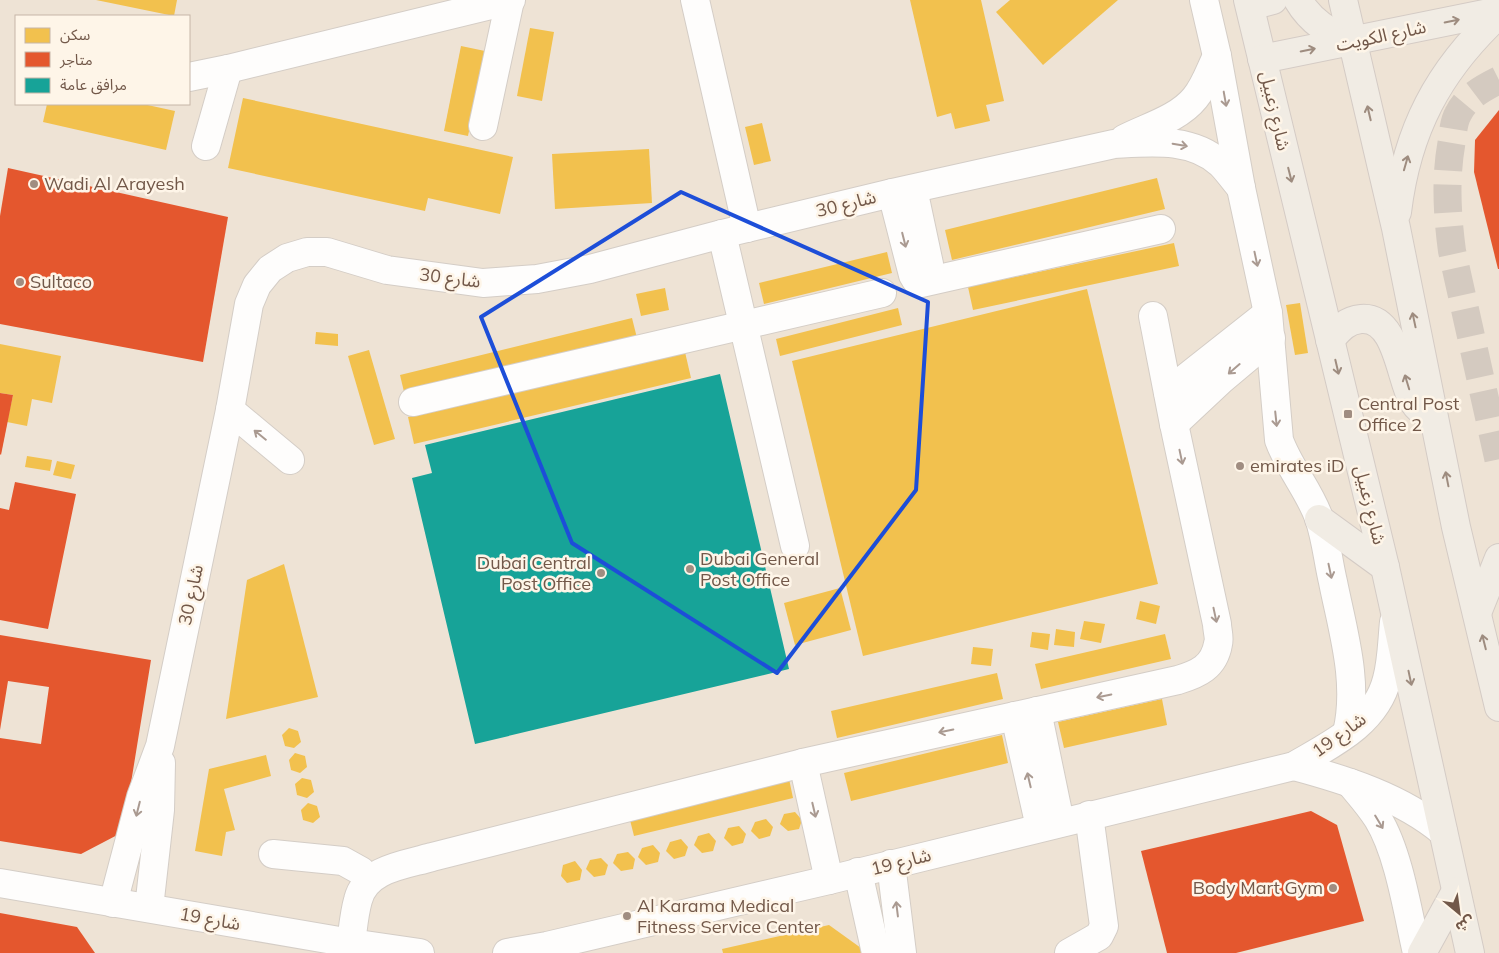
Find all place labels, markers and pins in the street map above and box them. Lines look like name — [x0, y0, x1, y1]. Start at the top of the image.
place label: Wadi Al Arayesh — [44, 172, 185, 195]
marker: Wadi Al Arayesh — [28, 178, 40, 190]
place label: Sultaco — [30, 270, 92, 293]
marker: Sultaco — [14, 276, 26, 288]
place label: Central Post Office 2 — [1358, 392, 1459, 436]
marker: Central Post Office 2 — [1342, 408, 1354, 420]
place label: emirates iD — [1250, 454, 1344, 477]
marker: emirates iD — [1234, 460, 1246, 472]
place label: Dubai General Post Office — [700, 547, 819, 591]
place label: Dubai Central Post Office — [477, 551, 591, 595]
marker: Dubai General Post Office — [684, 563, 696, 575]
marker: Dubai Central Post Office — [595, 567, 607, 579]
place label: Body Mart Gym — [1193, 876, 1323, 899]
marker: Body Mart Gym — [1327, 882, 1339, 894]
place label: Al Karama Medical Fitness Service Center — [637, 894, 821, 938]
marker: Al Karama Medical Fitness Service Center — [621, 910, 633, 922]

